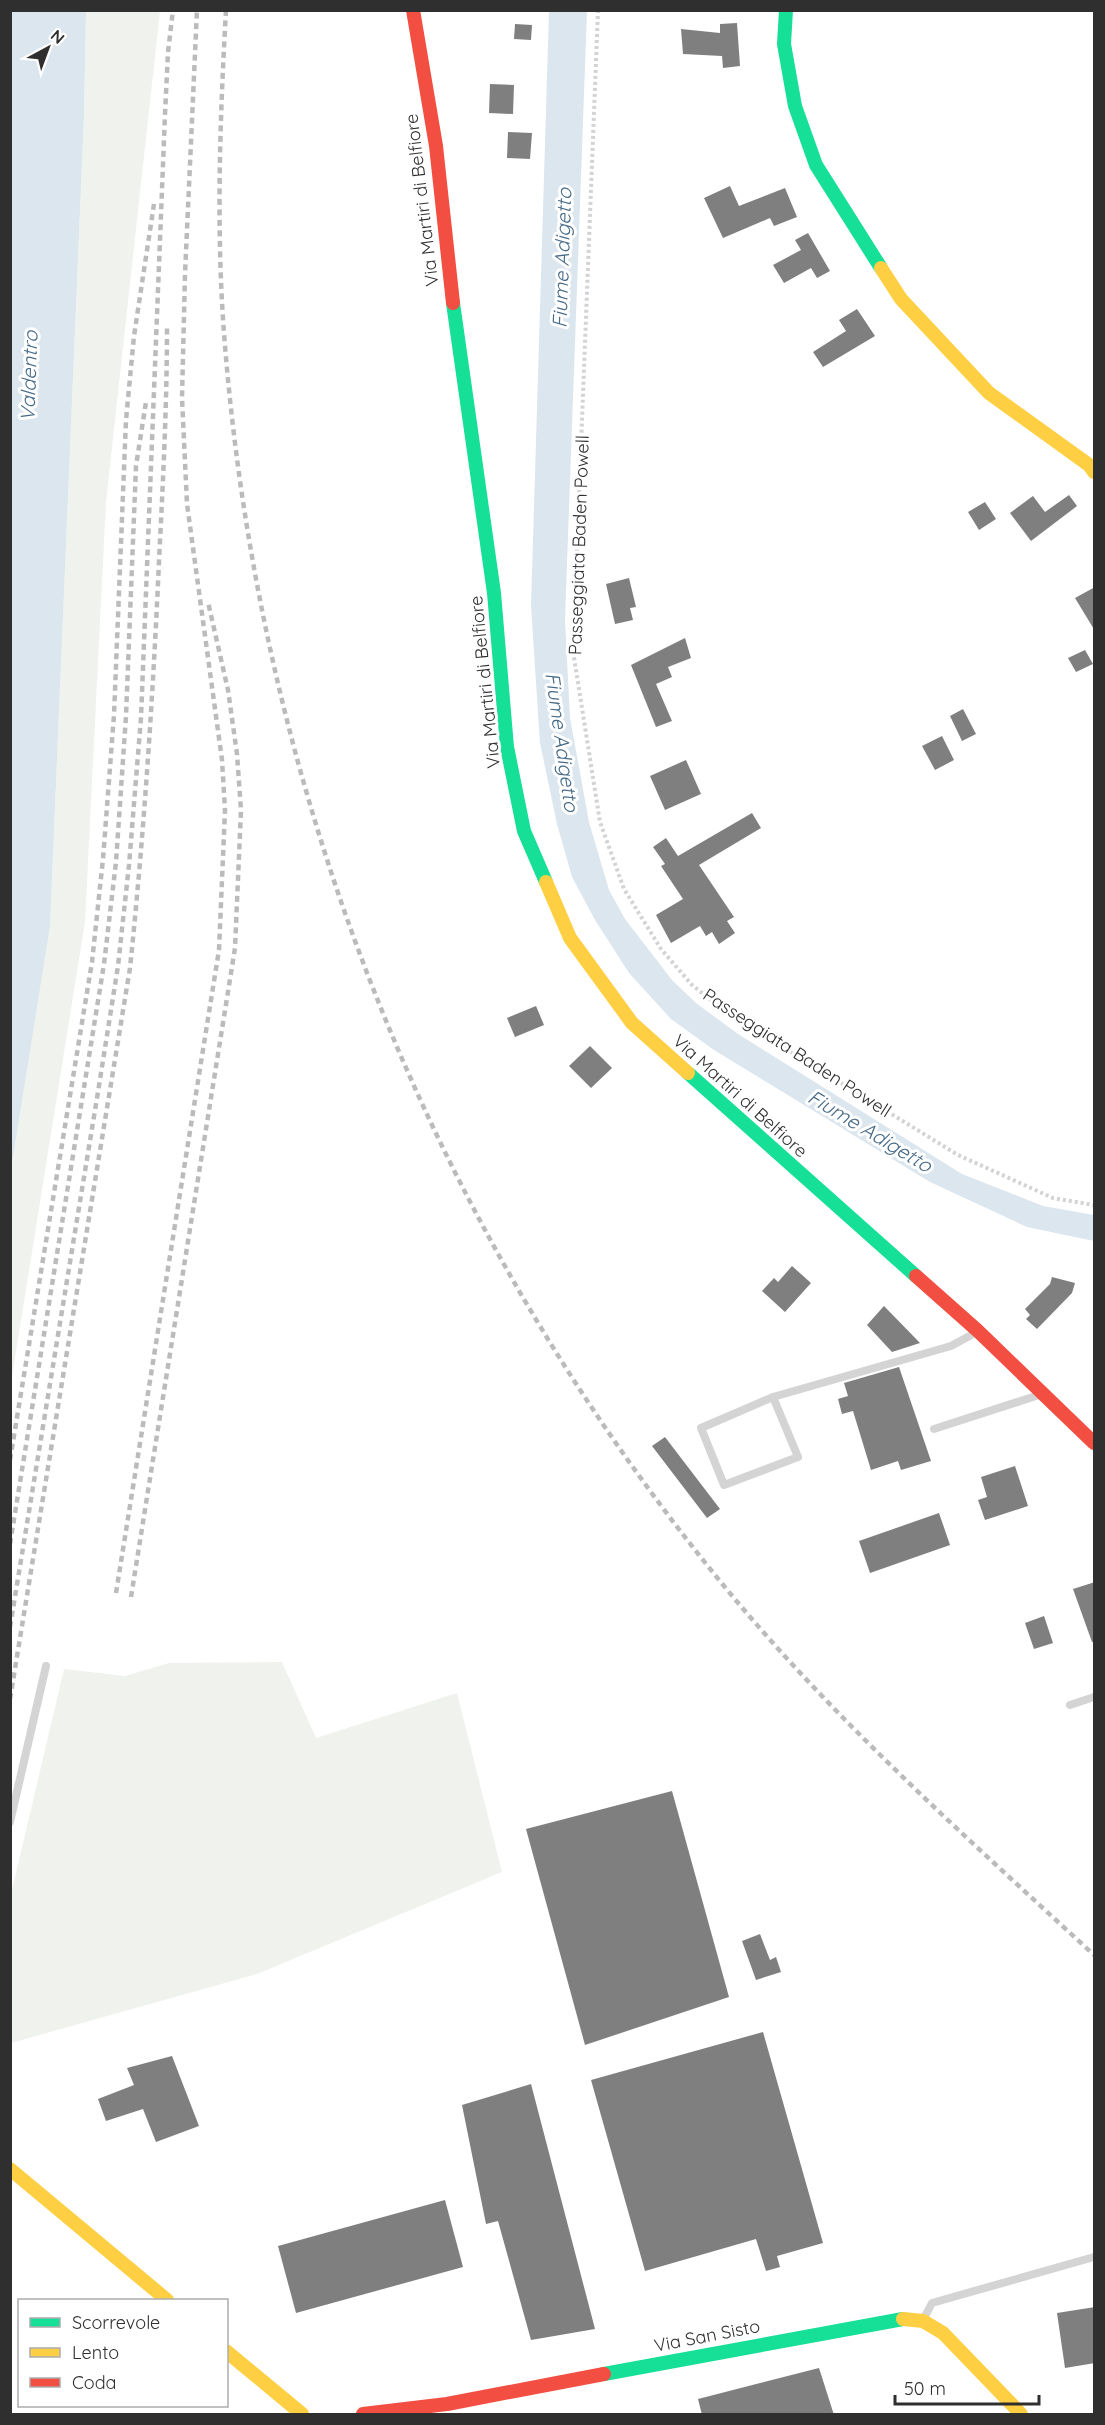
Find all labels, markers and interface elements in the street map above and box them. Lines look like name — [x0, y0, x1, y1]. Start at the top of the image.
north arrow — [18, 18, 78, 78]
text: N — [47, 25, 69, 48]
street label: Via Martiri di Belfiore — [400, 113, 443, 288]
water label: Fiume Adigetto — [547, 187, 576, 329]
water label: Valdentro — [14, 329, 43, 422]
street label: Passeggiata Baden Powell — [563, 435, 594, 655]
street label: Via Martiri di Belfiore — [464, 595, 505, 770]
water label: Fiume Adigetto — [540, 671, 585, 814]
street label: Passeggiata Baden Powell — [699, 983, 896, 1122]
street label: Via Martiri di Belfiore — [668, 1029, 813, 1162]
water label: Fiume Adigetto — [804, 1084, 938, 1178]
legend — [18, 2299, 228, 2407]
text: Scorrevole — [72, 2311, 160, 2334]
street label: Via San Sisto — [652, 2314, 762, 2357]
text: Lento — [72, 2341, 119, 2364]
scale bar — [895, 2368, 1039, 2406]
text: Coda — [72, 2371, 116, 2394]
text: 50 m — [904, 2377, 946, 2400]

